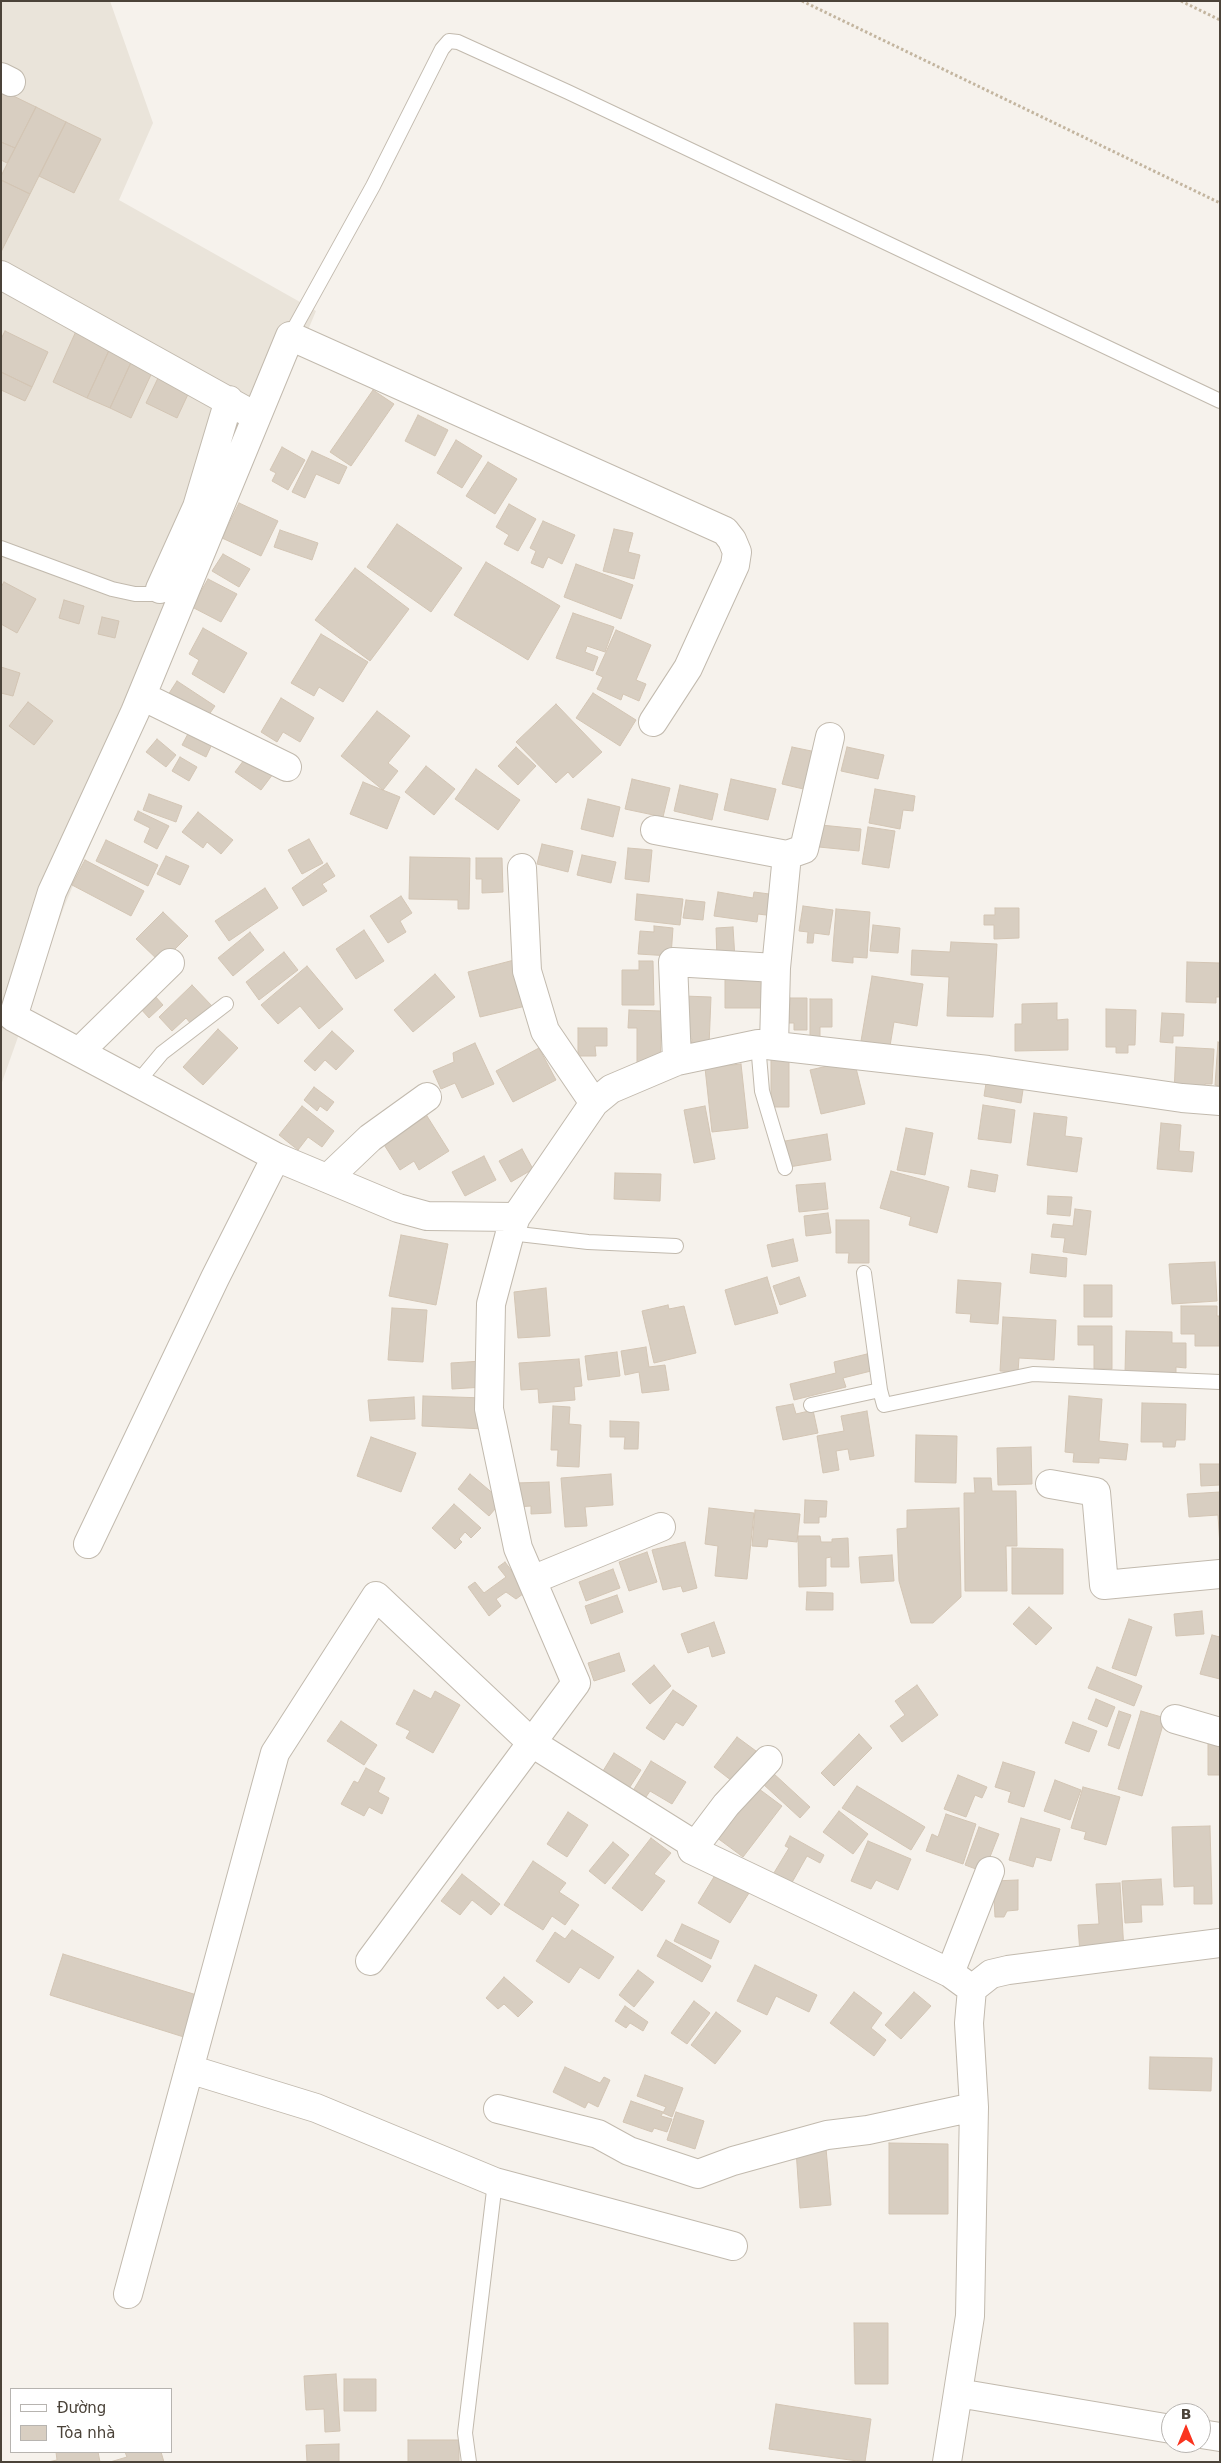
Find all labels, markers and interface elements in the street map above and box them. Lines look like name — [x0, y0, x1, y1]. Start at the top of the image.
legend — [10, 2388, 172, 2453]
text: Đường — [57, 2399, 106, 2417]
north arrow — [1161, 2403, 1211, 2453]
text: B — [1181, 2406, 1191, 2422]
text: Tòa nhà — [57, 2424, 116, 2442]

